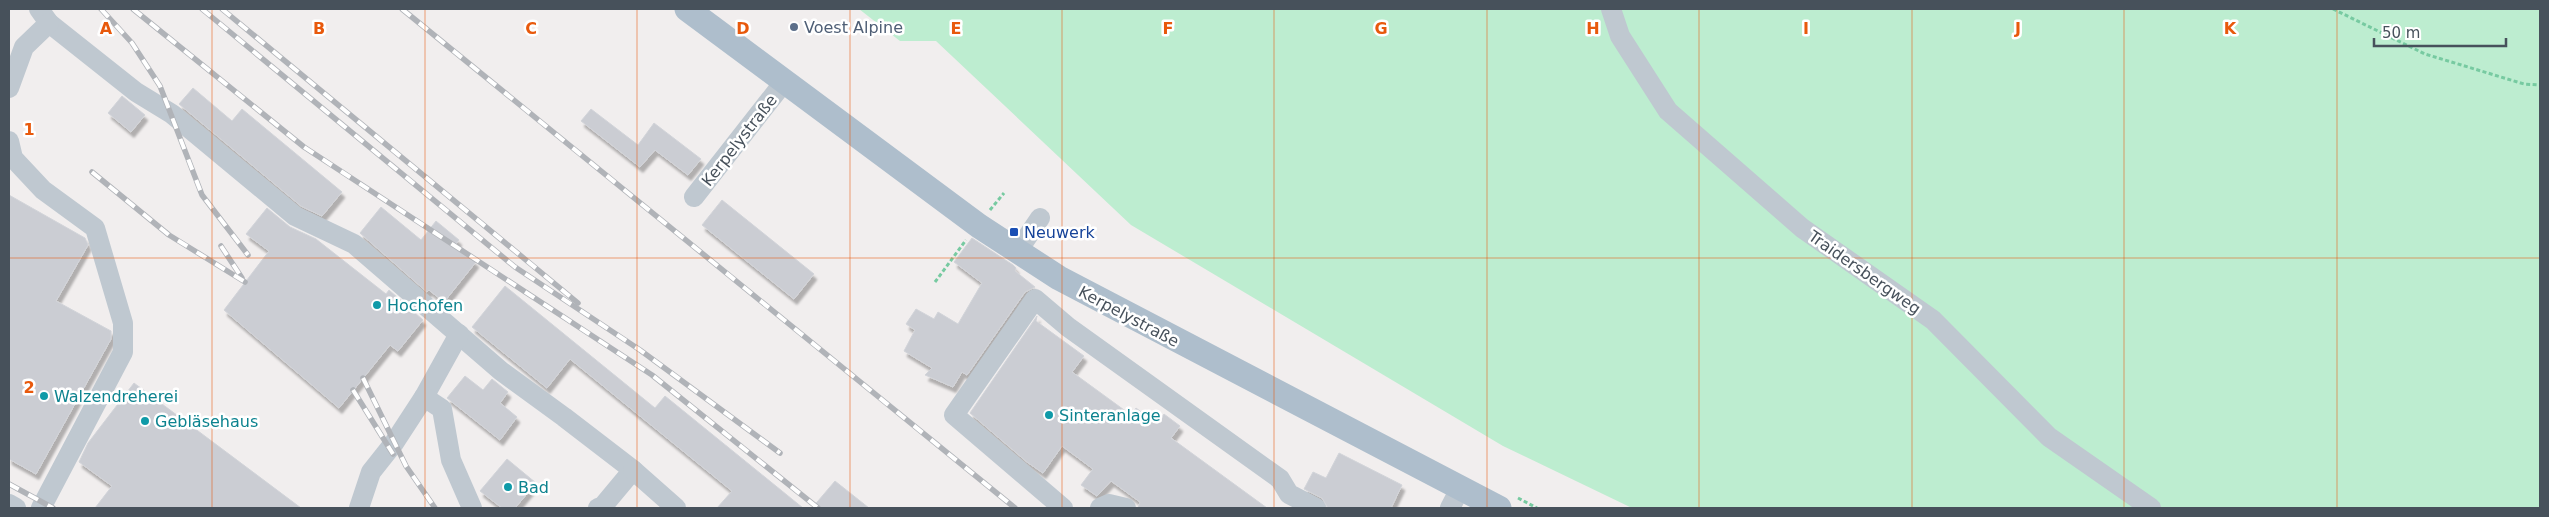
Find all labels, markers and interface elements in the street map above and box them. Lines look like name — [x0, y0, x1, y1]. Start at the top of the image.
scale bar — [2374, 15, 2506, 47]
place label: Voest Alpine — [804, 18, 903, 37]
text: A — [100, 19, 113, 38]
text: B — [313, 19, 325, 38]
text: C — [525, 19, 537, 38]
text: D — [736, 19, 750, 38]
text: E — [951, 19, 961, 38]
text: F — [1163, 19, 1173, 38]
text: G — [1374, 19, 1388, 38]
text: H — [1586, 19, 1600, 38]
text: I — [1803, 19, 1809, 38]
text: J — [2014, 19, 2021, 38]
text: K — [2224, 19, 2237, 38]
marker: Voest Alpine — [788, 21, 800, 33]
text: 50 m — [2382, 24, 2420, 42]
street label: Kerpelystraße — [698, 91, 781, 190]
text: 1 — [23, 120, 35, 139]
place label: Neuwerk — [1024, 223, 1095, 242]
marker: Neuwerk — [1008, 226, 1020, 238]
street label: Traidersbergweg — [1804, 226, 1925, 318]
street label: Kerpelystraße — [1075, 282, 1182, 351]
place label: Hochofen — [387, 296, 463, 315]
marker: Hochofen — [371, 299, 383, 311]
text: 2 — [23, 378, 35, 397]
place label: Walzendreherei — [54, 387, 178, 406]
marker: Walzendreherei — [38, 390, 50, 402]
place label: Sinteranlage — [1059, 406, 1161, 425]
marker: Sinteranlage — [1043, 409, 1055, 421]
place label: Gebläsehaus — [155, 412, 258, 431]
marker: Gebläsehaus — [139, 415, 151, 427]
place label: Bad — [518, 478, 549, 497]
marker: Bad — [502, 481, 514, 493]

